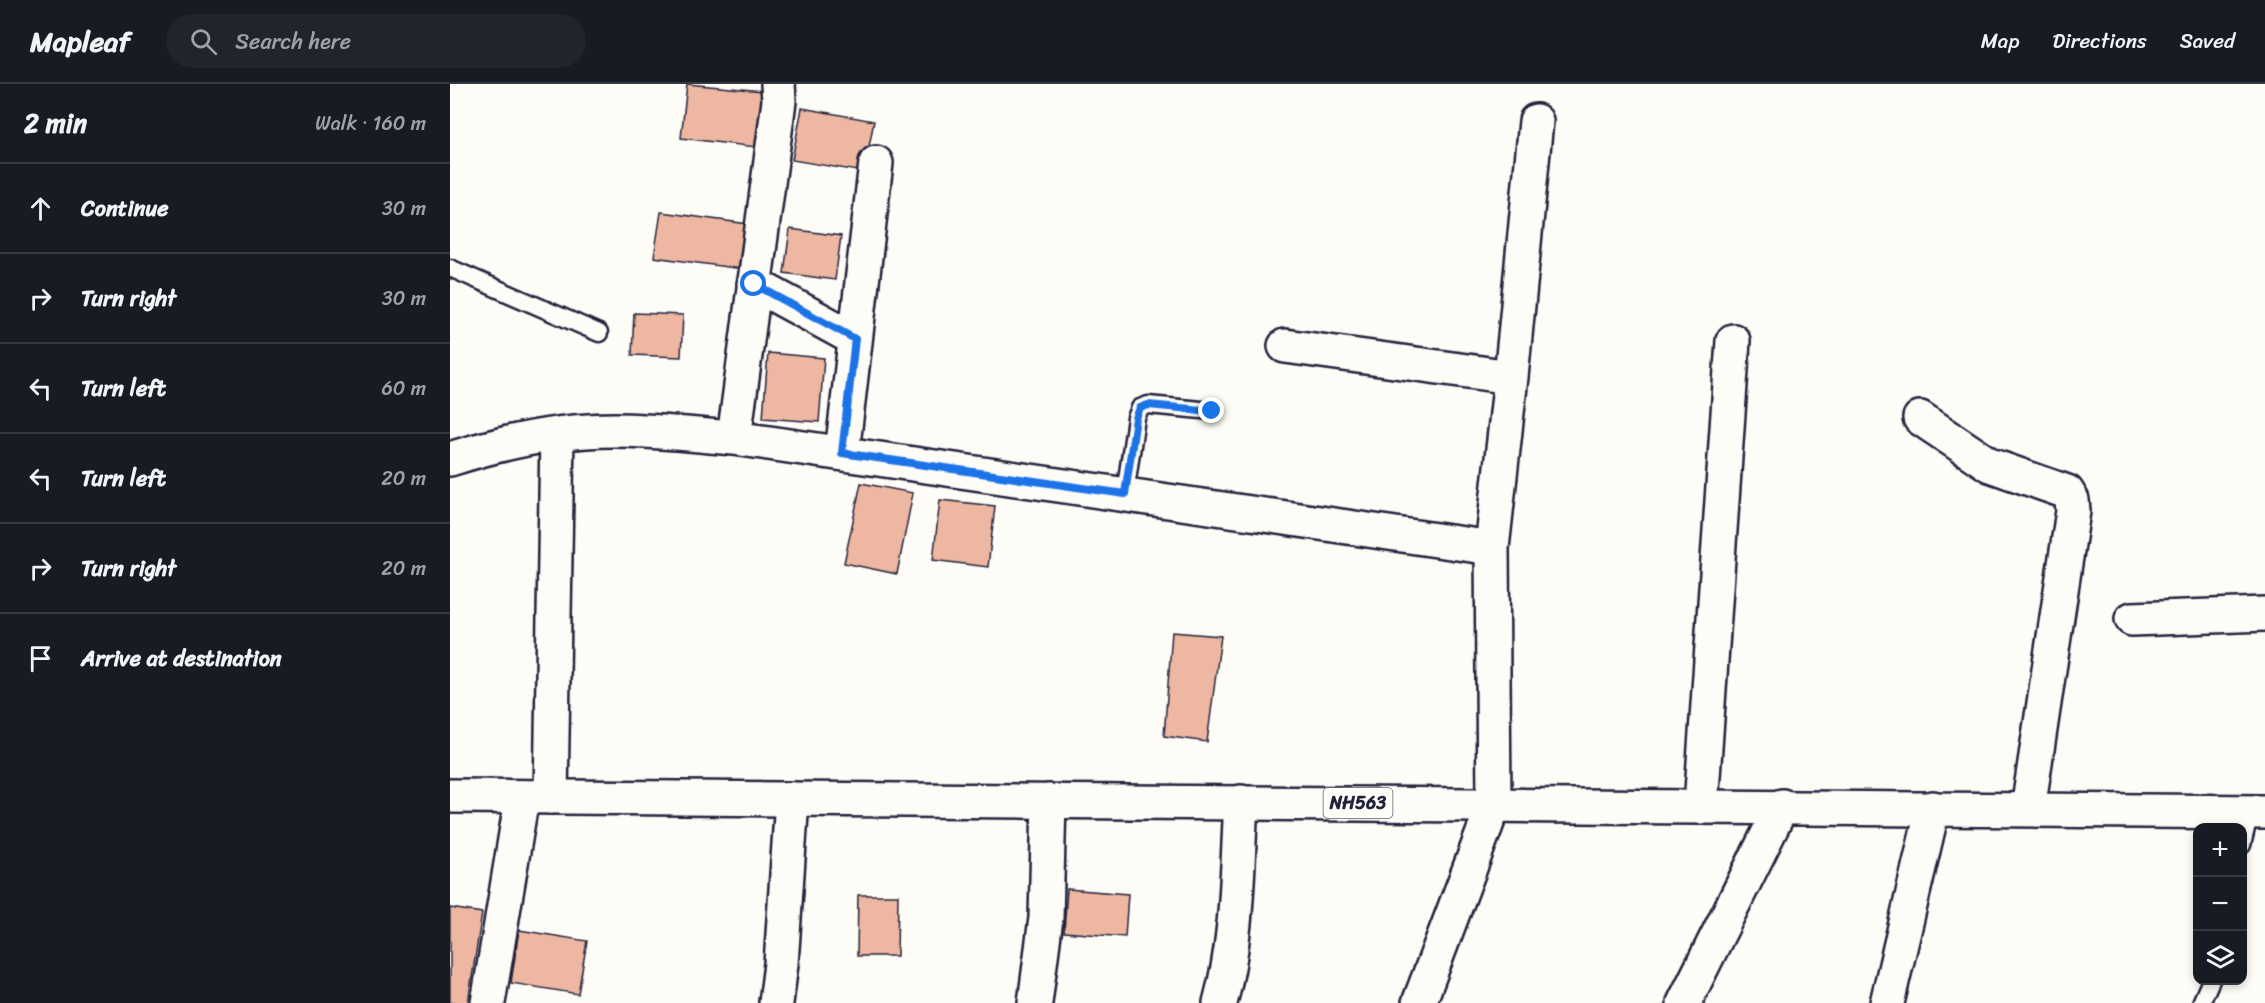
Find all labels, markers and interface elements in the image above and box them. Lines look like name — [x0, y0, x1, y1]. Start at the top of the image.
search box — [166, 14, 586, 68]
text: Mapleaf — [30, 17, 130, 66]
text: Search here — [235, 22, 351, 61]
text: Map — [1981, 22, 2019, 60]
text: Directions — [2052, 22, 2147, 60]
text: Saved — [2180, 22, 2235, 60]
icon: search — [187, 25, 220, 58]
text: 2 min — [24, 100, 87, 146]
text: Walk · 160 m — [315, 106, 426, 141]
text: Continue — [81, 189, 169, 228]
text: 30 m — [382, 191, 426, 226]
icon: ahead — [24, 192, 57, 225]
route start — [740, 270, 766, 296]
text: Turn right — [81, 279, 176, 318]
text: 30 m — [382, 281, 426, 316]
icon: right — [24, 282, 57, 315]
text: Turn left — [81, 369, 166, 408]
text: 60 m — [381, 371, 426, 406]
icon: left — [24, 372, 57, 405]
route end — [1198, 397, 1224, 423]
text: Turn left — [81, 459, 166, 498]
text: 20 m — [381, 461, 426, 496]
icon: left — [24, 462, 57, 495]
text: Turn right — [81, 549, 176, 588]
text: 20 m — [381, 551, 426, 586]
icon: right — [24, 552, 57, 585]
text: Arrive at destination — [81, 639, 282, 678]
icon: arrive — [24, 642, 57, 675]
road number: NH563 — [1324, 788, 1392, 818]
map controls — [2193, 823, 2247, 985]
button: + — [2193, 823, 2247, 877]
button: − — [2193, 877, 2247, 931]
button: layers — [2193, 931, 2247, 985]

